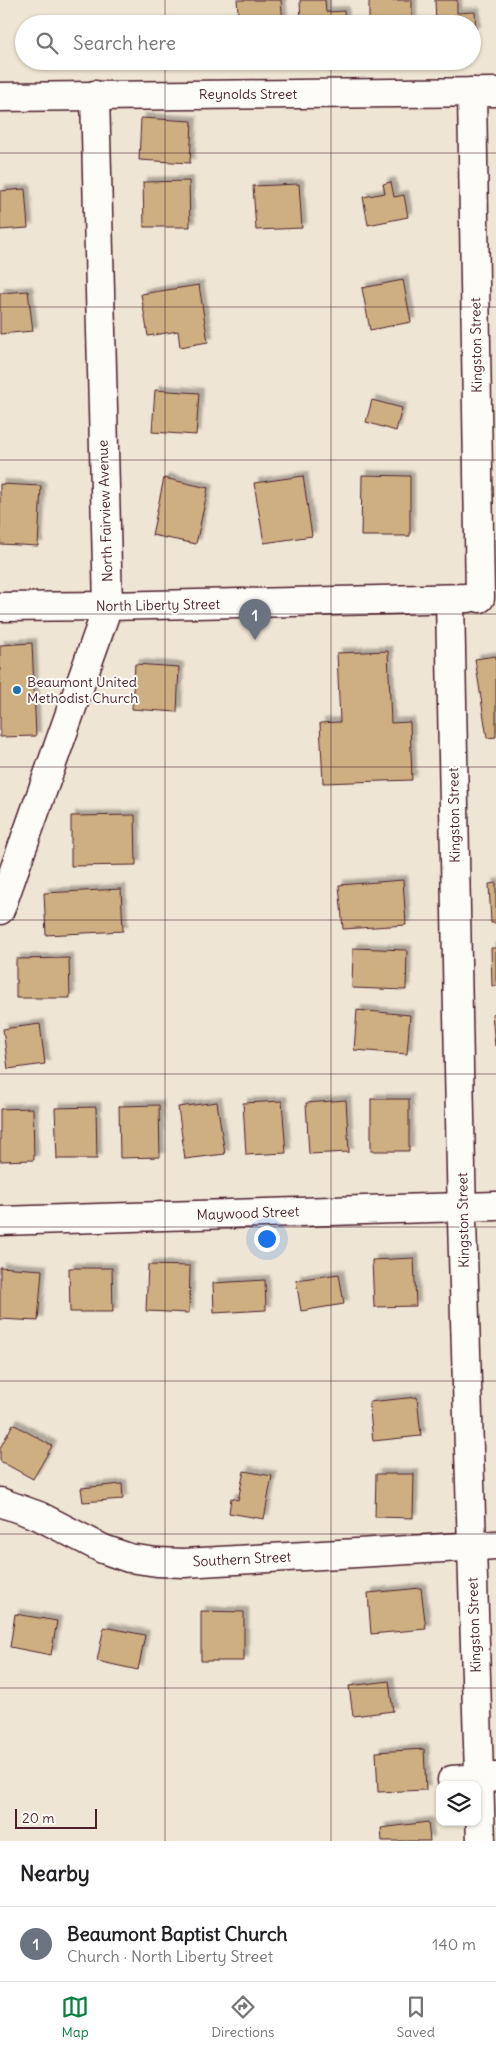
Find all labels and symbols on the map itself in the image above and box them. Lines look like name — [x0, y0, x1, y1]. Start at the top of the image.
street label: Reynolds Street — [199, 85, 298, 103]
street label: Kingston Street — [466, 297, 486, 393]
street label: North Fairview Avenue — [94, 440, 116, 582]
street label: North Liberty Street — [96, 595, 221, 615]
pin: 1 — [239, 599, 271, 640]
place label: Beaumont United Methodist Church — [27, 673, 138, 707]
marker: Beaumont United Methodist Church — [11, 684, 23, 696]
street label: Kingston Street — [444, 767, 464, 863]
street label: Kingston Street — [453, 1172, 473, 1268]
street label: Maywood Street — [196, 1202, 300, 1224]
your location — [254, 1226, 280, 1252]
street label: Southern Street — [192, 1547, 292, 1571]
street label: Kingston Street — [463, 1577, 485, 1673]
scale bar — [15, 1806, 98, 1829]

